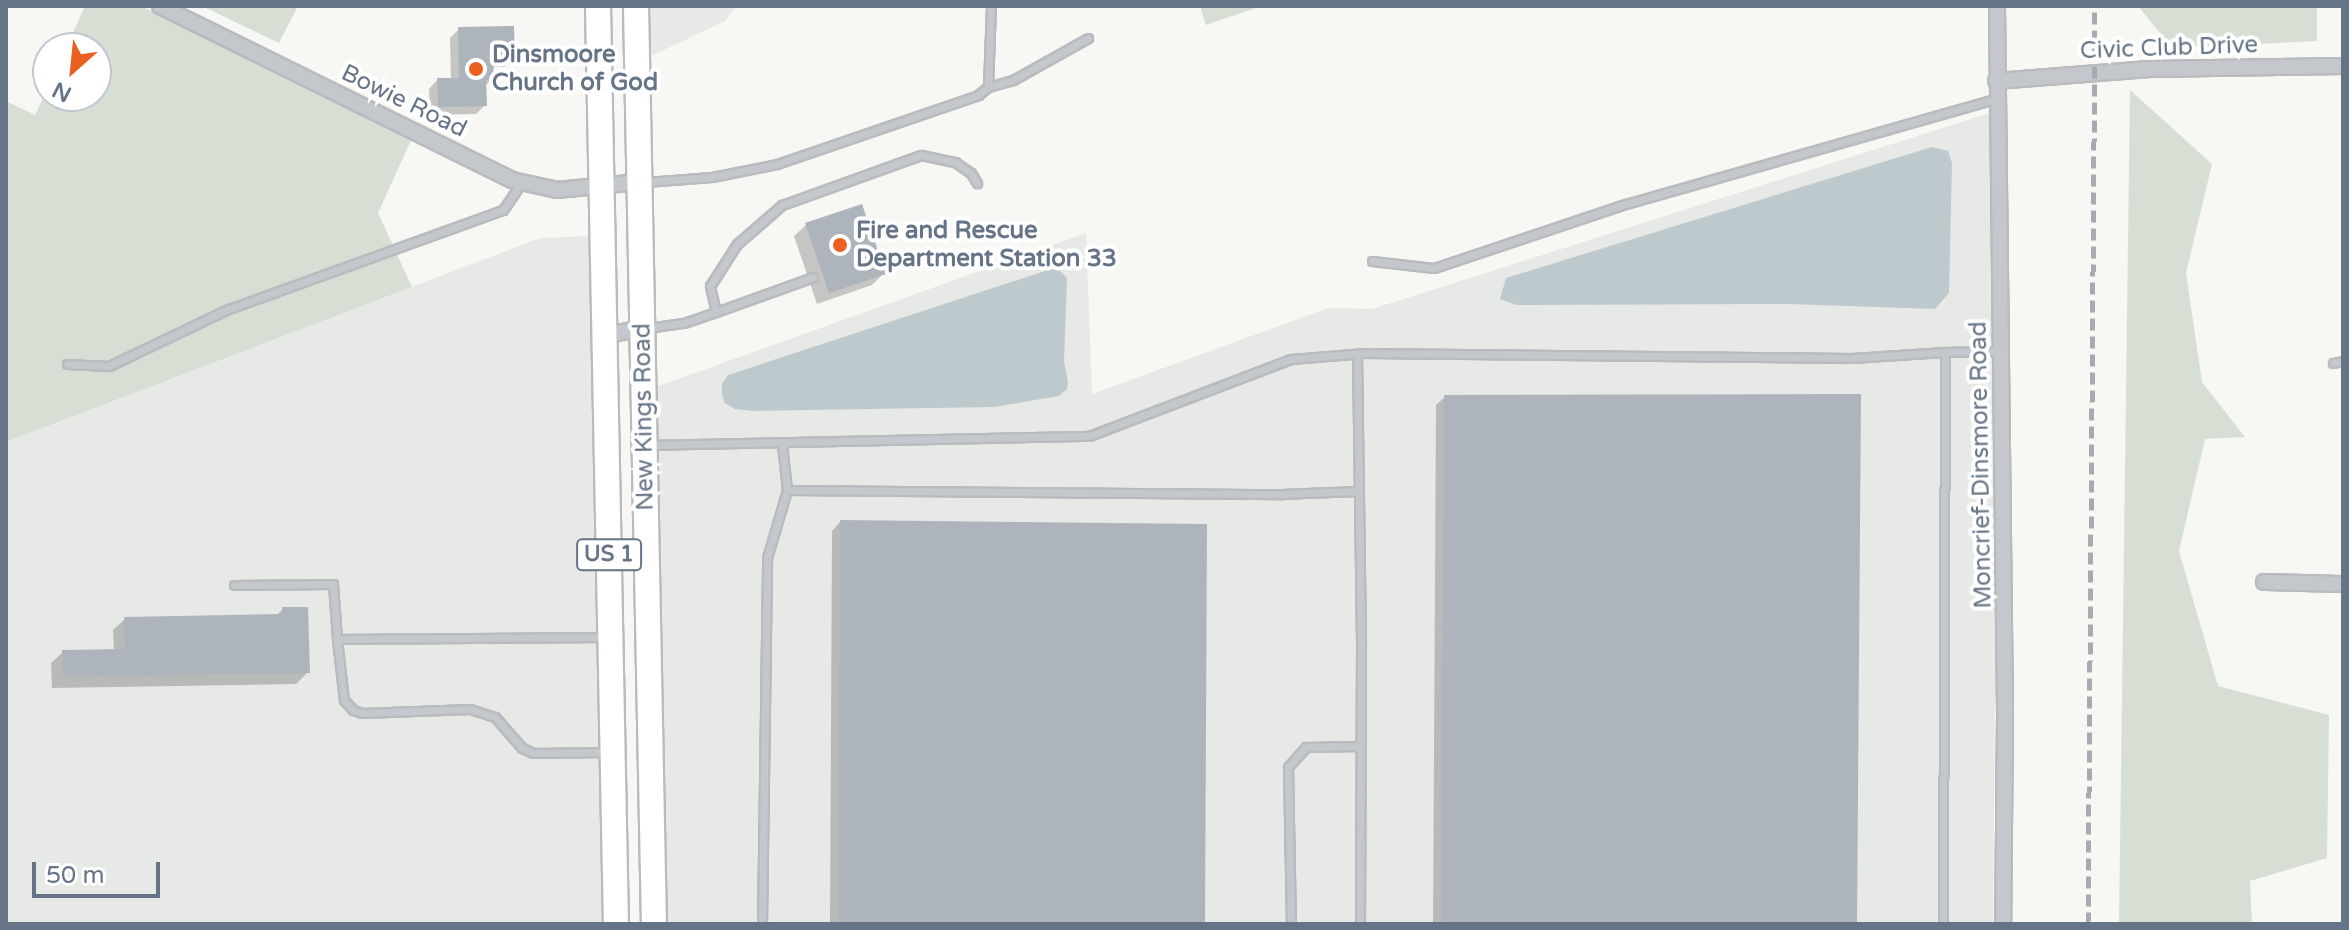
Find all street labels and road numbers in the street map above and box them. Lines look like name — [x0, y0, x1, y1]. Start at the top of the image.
street label: Civic Club Drive — [2079, 31, 2259, 65]
street label: Bowie Road — [337, 58, 471, 144]
street label: Moncrief-Dinsmore Road — [1964, 321, 1998, 609]
street label: New Kings Road — [628, 323, 660, 511]
road number: US 1 — [575, 537, 643, 573]

